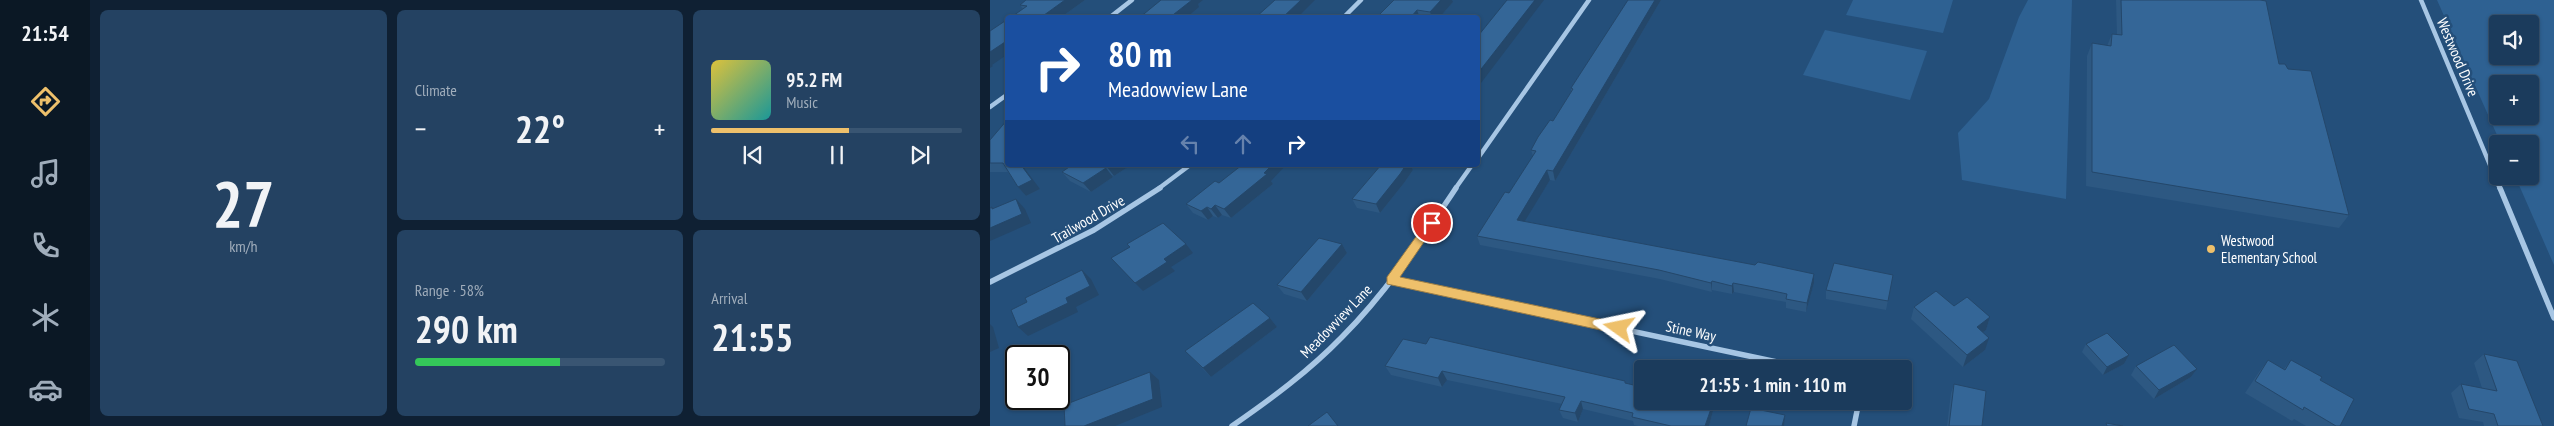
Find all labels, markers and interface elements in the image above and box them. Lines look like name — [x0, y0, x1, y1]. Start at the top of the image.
street label: Westwood Drive — [2433, 15, 2483, 99]
map controls — [2489, 15, 2539, 185]
button: sound — [2489, 15, 2539, 65]
text: 21:54 — [21, 19, 69, 47]
text: 80 m — [1108, 31, 1172, 77]
icon: right — [1025, 35, 1090, 100]
text: 95.2 FM — [786, 68, 842, 92]
text: Meadowview Lane — [1108, 75, 1248, 103]
button: + — [2489, 75, 2539, 125]
text: Climate — [415, 80, 457, 100]
icon: directions — [28, 84, 63, 119]
text: Music — [786, 92, 818, 112]
text: 22° — [515, 104, 565, 153]
text: − — [415, 110, 426, 147]
text: + — [654, 110, 665, 147]
icon: left — [1176, 130, 1204, 158]
icon: ahead — [1229, 130, 1257, 158]
icon: right — [1282, 130, 1310, 158]
button: − — [2489, 135, 2539, 185]
icon: previous — [739, 141, 767, 169]
icon: pause — [823, 141, 851, 169]
icon: next — [906, 141, 934, 169]
icon: music — [28, 156, 63, 191]
text: 27 — [212, 161, 274, 245]
street label: Trailwood Drive — [1048, 191, 1128, 247]
pin — [1411, 202, 1453, 244]
icon: arrive — [1418, 209, 1446, 237]
icon: phone — [28, 228, 63, 263]
place label: Westwood Elementary School — [2221, 231, 2318, 267]
text: km/h — [229, 236, 258, 256]
marker: Westwood Elementary School — [2205, 243, 2217, 255]
text: Range · 58% — [415, 280, 484, 300]
street label: Meadowview Lane — [1296, 280, 1376, 362]
text: Arrival — [711, 288, 747, 308]
icon: climate — [28, 300, 63, 335]
position arrow — [1592, 301, 1644, 353]
text: 290 km — [415, 304, 518, 353]
text: 21:55 — [711, 312, 794, 361]
street label: Stine Way — [1664, 316, 1718, 346]
speed limit sign: 30 — [1005, 345, 1070, 410]
icon: car — [28, 372, 63, 407]
text: 21:55 · 1 min · 110 m — [1700, 373, 1846, 397]

